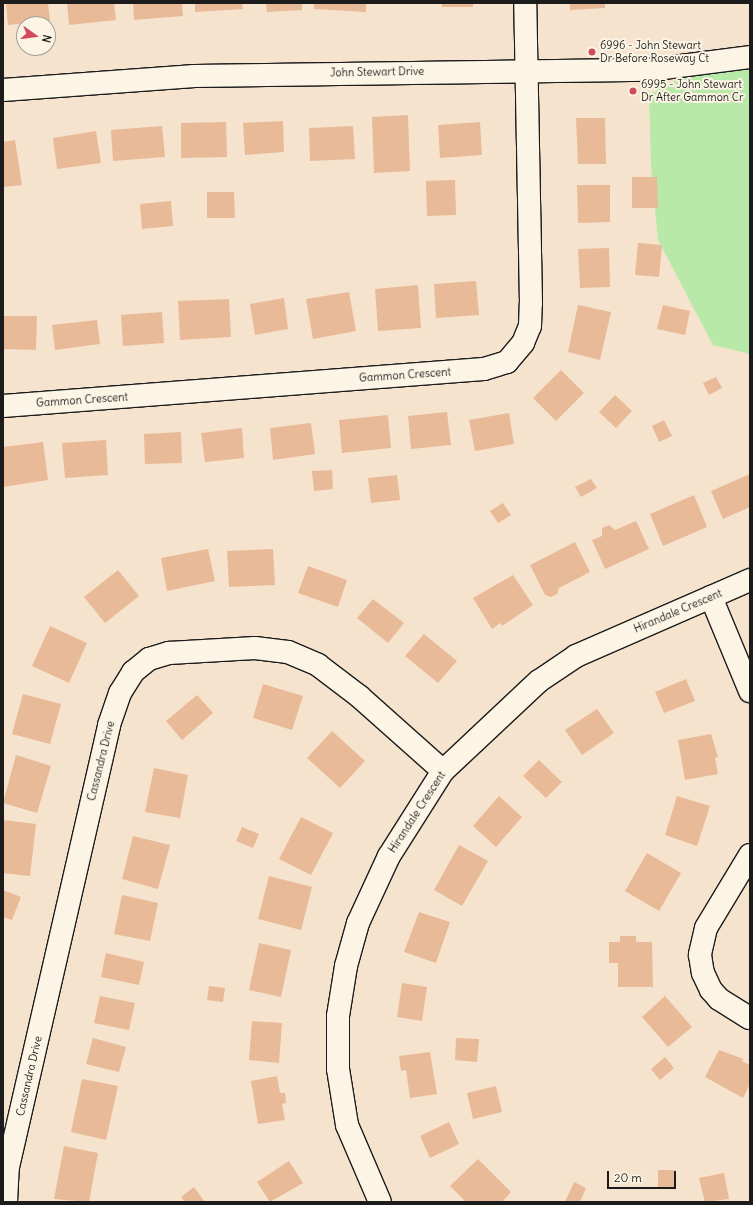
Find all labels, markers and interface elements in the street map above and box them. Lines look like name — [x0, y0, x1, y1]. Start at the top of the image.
north arrow — [16, 16, 56, 56]
text: N — [39, 33, 54, 44]
place label: 6996 - John Stewart Dr Before Roseway Ct — [600, 39, 709, 65]
marker: 6996 - John Stewart Dr Before Roseway Ct — [587, 47, 597, 57]
street label: John Stewart Drive — [330, 65, 424, 79]
place label: 6995 - John Stewart Dr After Gammon Cr — [641, 78, 743, 104]
marker: 6995 - John Stewart Dr After Gammon Cr — [628, 86, 638, 96]
street label: Gammon Crescent — [359, 365, 451, 385]
street label: Gammon Crescent — [36, 390, 128, 410]
street label: Hirandale Crescent — [632, 586, 724, 636]
street label: Cassandra Drive — [85, 720, 117, 802]
street label: Hirandale Crescent — [386, 769, 448, 855]
street label: Cassandra Drive — [13, 1035, 45, 1117]
scale bar — [609, 1163, 678, 1189]
text: 20 m — [614, 1170, 642, 1185]

